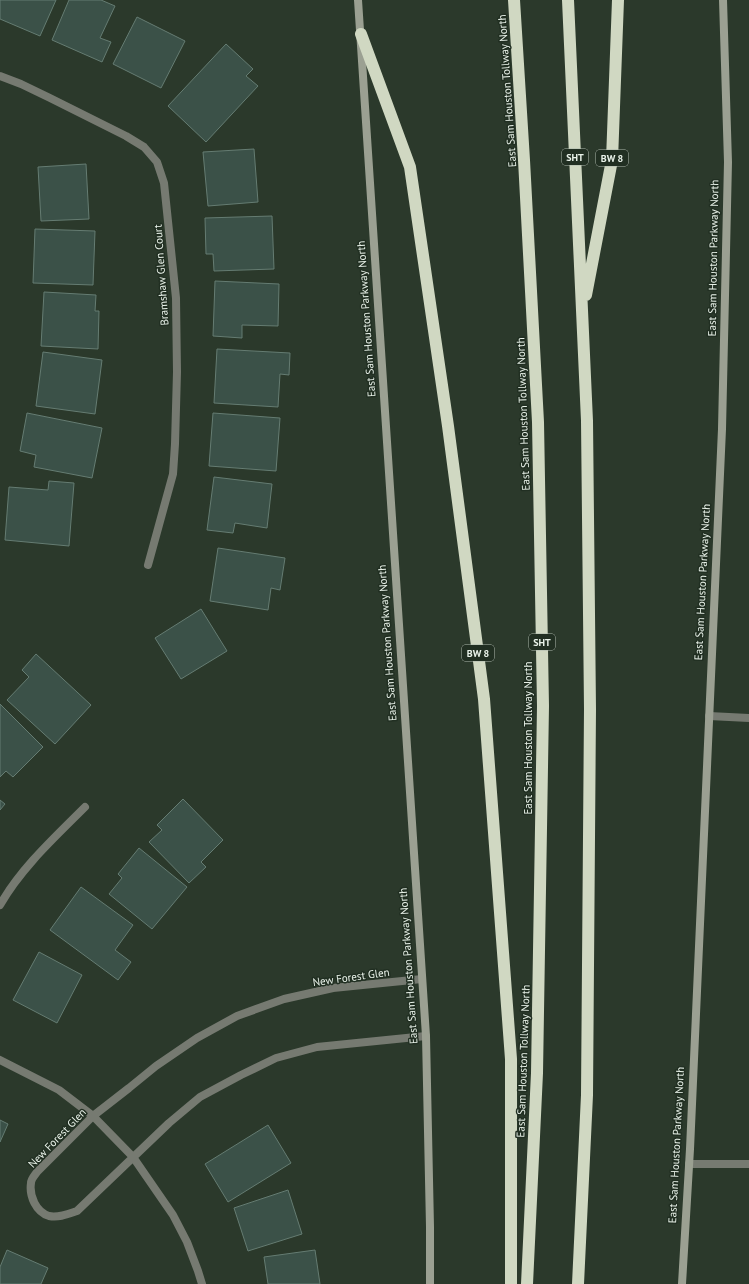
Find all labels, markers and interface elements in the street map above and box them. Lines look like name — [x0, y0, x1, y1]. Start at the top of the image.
street label: East Sam Houston Tollway North — [495, 14, 519, 168]
road number: SHT — [562, 149, 588, 165]
road number: BW 8 — [596, 150, 628, 166]
street label: East Sam Houston Parkway North — [705, 180, 721, 336]
street label: Bramshaw Glen Court — [150, 224, 172, 326]
street label: East Sam Houston Parkway North — [354, 240, 378, 398]
street label: East Sam Houston Tollway North — [513, 337, 533, 491]
street label: East Sam Houston Parkway North — [691, 503, 713, 661]
street label: East Sam Houston Parkway North — [375, 564, 399, 722]
road number: SHT — [529, 634, 555, 650]
road number: BW 8 — [462, 645, 494, 661]
street label: East Sam Houston Tollway North — [521, 661, 535, 815]
street label: East Sam Houston Parkway North — [396, 887, 420, 1045]
street label: New Forest Glen — [312, 965, 390, 989]
street label: East Sam Houston Tollway North — [513, 984, 533, 1138]
street label: East Sam Houston Parkway North — [665, 1066, 687, 1224]
street label: New Forest Glen — [25, 1105, 89, 1171]

